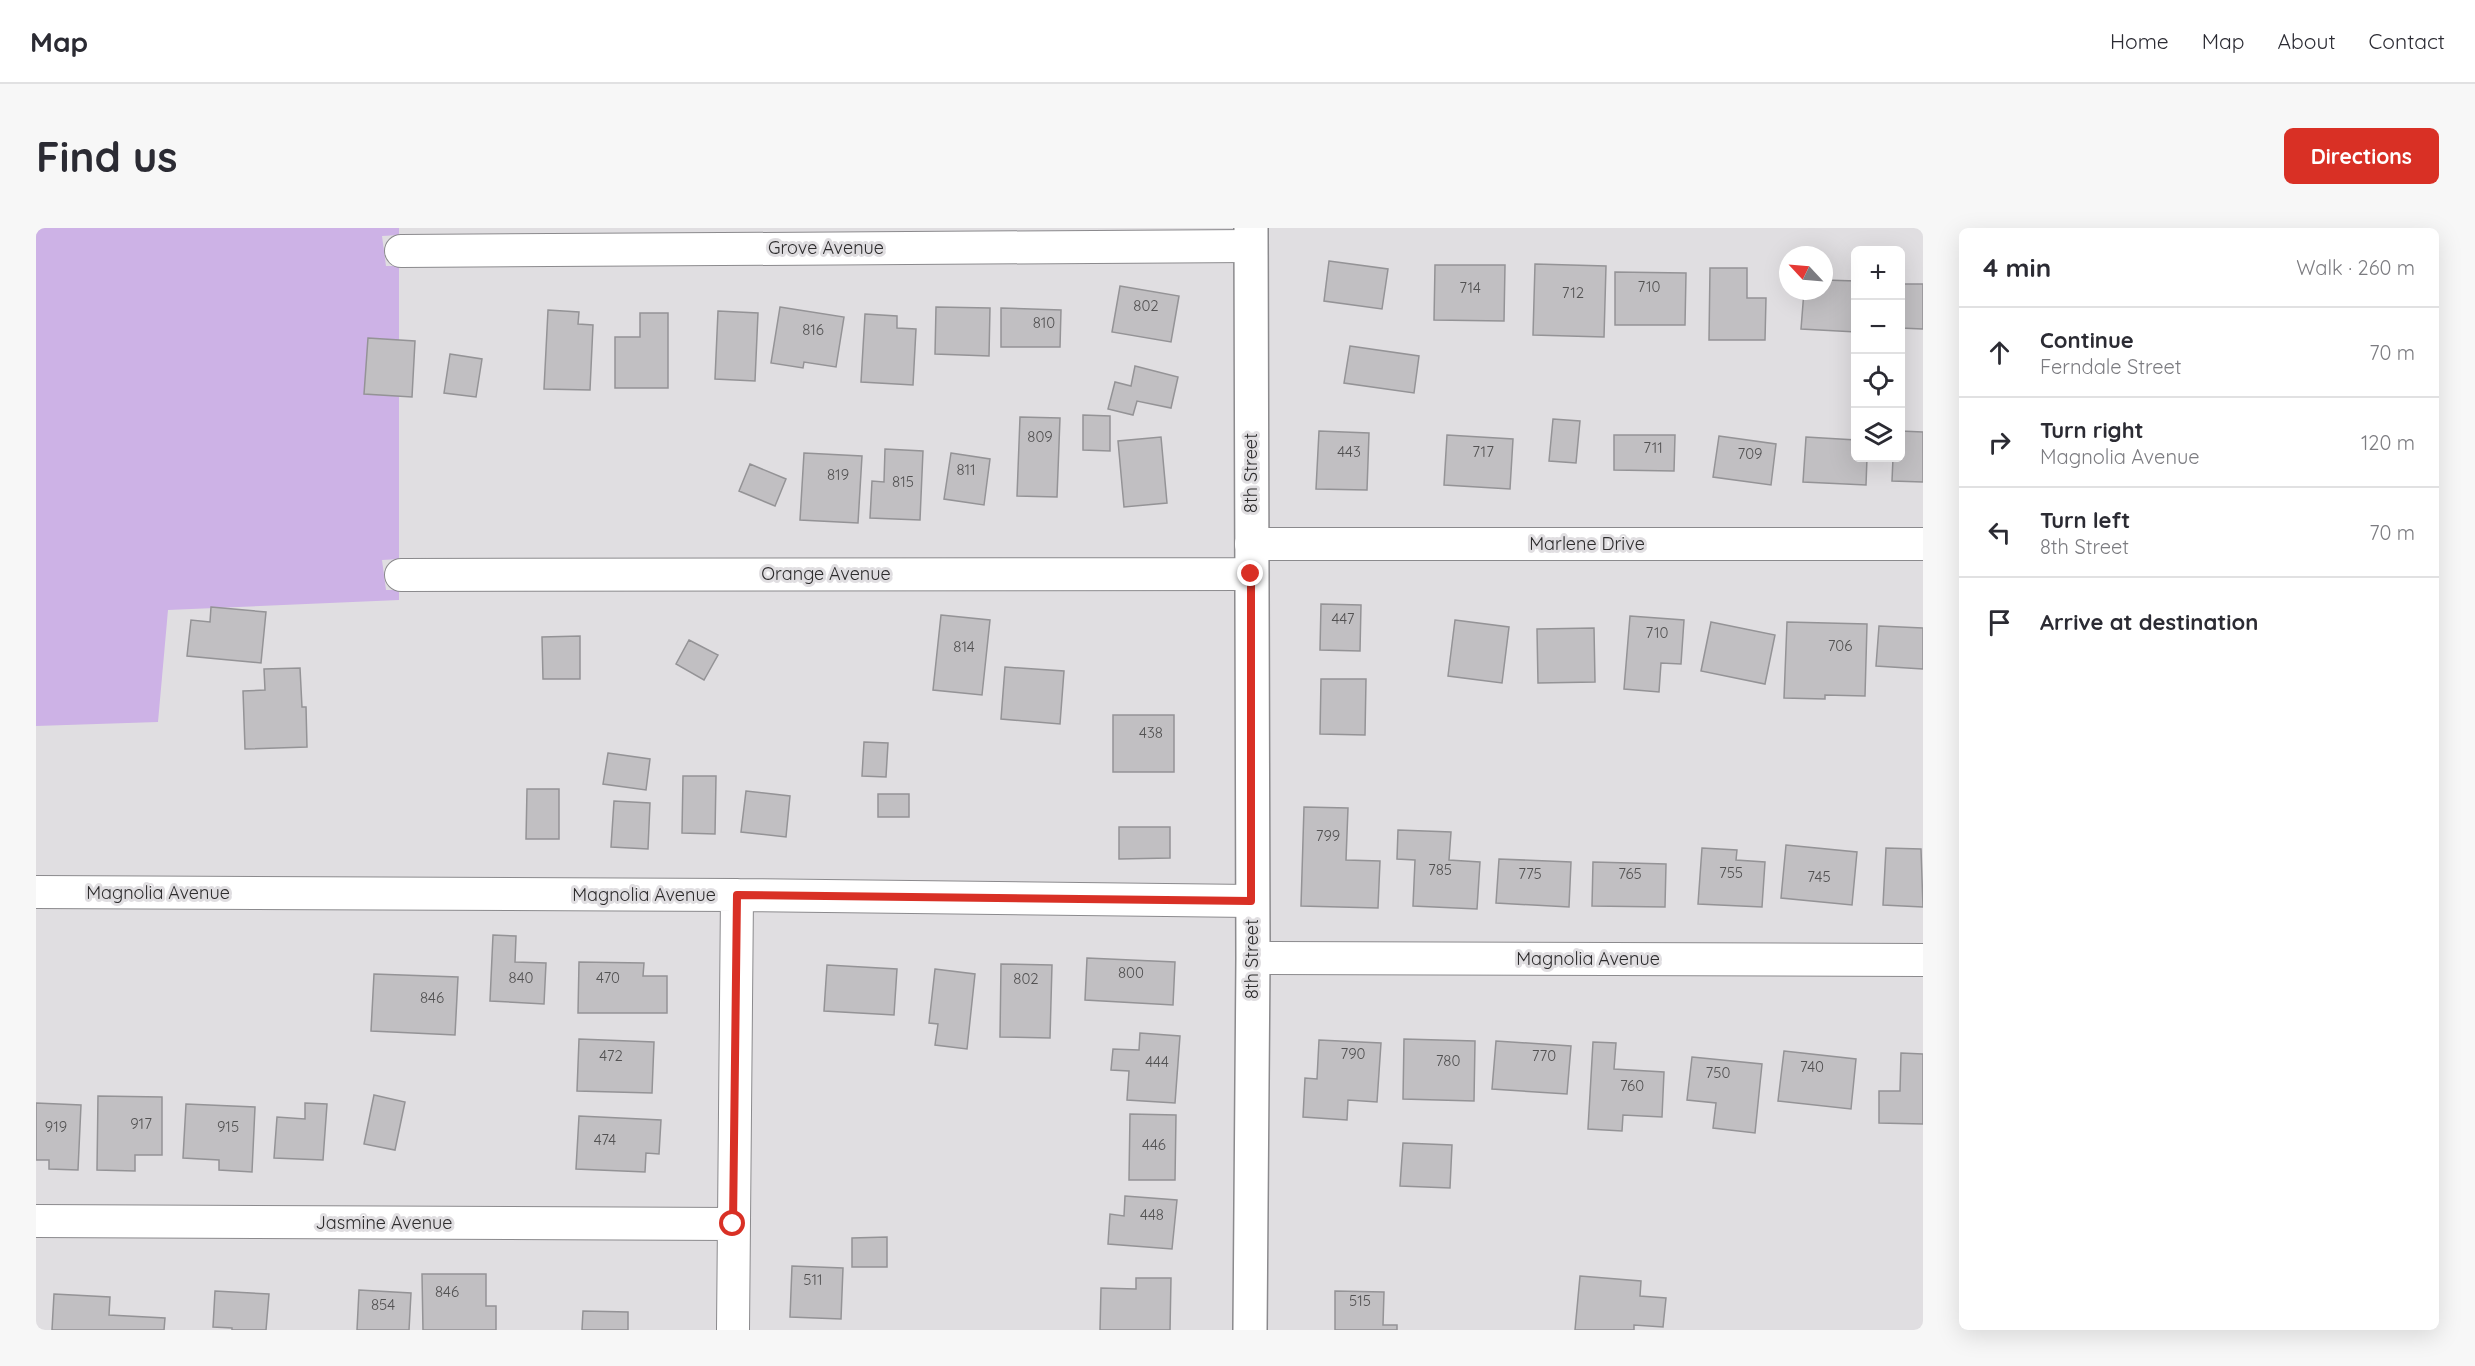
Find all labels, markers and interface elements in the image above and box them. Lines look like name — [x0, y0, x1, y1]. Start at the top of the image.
text: Map — [30, 24, 88, 59]
text: Home — [2110, 28, 2169, 54]
text: Map — [2202, 28, 2245, 54]
text: About — [2278, 28, 2336, 54]
text: Contact — [2369, 28, 2445, 54]
button: Directions — [2284, 128, 2439, 184]
text: Find us — [36, 130, 178, 183]
street label: Grove Avenue — [768, 236, 884, 259]
north arrow — [1779, 246, 1833, 300]
map controls — [1851, 246, 1905, 462]
button: + — [1851, 246, 1905, 300]
text: 4 min — [1983, 251, 2051, 284]
text: Walk · 260 m — [2296, 255, 2415, 280]
house number: 710 — [1638, 277, 1661, 296]
house number: 714 — [1459, 278, 1481, 297]
house number: 712 — [1562, 283, 1584, 302]
house number: 802 — [1133, 296, 1159, 315]
button: − — [1851, 300, 1905, 354]
house number: 810 — [1033, 313, 1055, 332]
house number: 816 — [802, 320, 824, 339]
text: Continue — [2040, 326, 2134, 354]
icon: ahead — [1983, 336, 2016, 369]
text: 70 m — [2369, 340, 2415, 365]
button: locate — [1851, 354, 1905, 408]
text: Ferndale Street — [2040, 354, 2182, 379]
button: layers — [1851, 408, 1905, 462]
text: Turn right — [2040, 416, 2144, 444]
icon: right — [1983, 426, 2016, 459]
house number: 809 — [1027, 427, 1053, 446]
text: 120 m — [2361, 430, 2415, 455]
street label: 8th Street — [1239, 433, 1262, 513]
house number: 711 — [1643, 438, 1663, 457]
house number: 443 — [1337, 442, 1361, 461]
house number: 717 — [1472, 442, 1494, 461]
house number: 709 — [1738, 444, 1763, 463]
text: Magnolia Avenue — [2040, 444, 2200, 469]
house number: 811 — [956, 460, 976, 479]
house number: 819 — [827, 465, 849, 484]
house number: 815 — [892, 472, 914, 491]
text: Turn left — [2040, 506, 2130, 534]
icon: left — [1983, 516, 2016, 549]
text: 70 m — [2369, 520, 2415, 545]
street label: Marlene Drive — [1529, 532, 1645, 555]
text: 8th Street — [2040, 534, 2129, 559]
route end — [1237, 560, 1263, 586]
street label: Orange Avenue — [761, 562, 891, 585]
icon: arrive — [1983, 606, 2016, 639]
text: Arrive at destination — [2040, 608, 2258, 636]
house number: 447 — [1331, 609, 1355, 628]
house number: 710 — [1646, 623, 1669, 642]
house number: 706 — [1828, 636, 1852, 655]
house number: 814 — [953, 637, 975, 656]
house number: 438 — [1139, 723, 1163, 742]
house number: 799 — [1316, 826, 1340, 845]
house number: 785 — [1428, 860, 1452, 879]
house number: 755 — [1719, 863, 1743, 882]
house number: 775 — [1518, 864, 1542, 883]
house number: 765 — [1618, 864, 1642, 883]
house number: 745 — [1807, 867, 1831, 886]
street label: Magnolia Avenue — [86, 881, 230, 904]
street label: Magnolia Avenue — [572, 883, 716, 906]
street label: 8th Street — [1240, 919, 1263, 999]
street label: Magnolia Avenue — [1516, 947, 1660, 970]
house number: 800 — [1118, 963, 1144, 982]
house number: 840 — [509, 968, 534, 987]
house number: 470 — [596, 968, 620, 987]
house number: 802 — [1013, 969, 1039, 988]
house number: 846 — [420, 988, 444, 1007]
house number: 790 — [1341, 1044, 1366, 1063]
house number: 472 — [599, 1046, 623, 1065]
house number: 770 — [1532, 1046, 1556, 1065]
house number: 780 — [1436, 1051, 1460, 1070]
house number: 444 — [1145, 1052, 1169, 1071]
house number: 740 — [1800, 1057, 1824, 1076]
house number: 750 — [1706, 1063, 1730, 1082]
house number: 760 — [1620, 1076, 1644, 1095]
house number: 917 — [130, 1114, 152, 1133]
house number: 919 — [45, 1117, 67, 1136]
house number: 915 — [217, 1117, 239, 1136]
house number: 474 — [594, 1130, 616, 1149]
house number: 446 — [1142, 1135, 1166, 1154]
house number: 448 — [1140, 1205, 1164, 1224]
route start — [719, 1210, 745, 1236]
street label: Jasmine Avenue — [316, 1211, 452, 1234]
house number: 511 — [803, 1270, 823, 1289]
house number: 846 — [435, 1282, 459, 1301]
house number: 515 — [1349, 1291, 1371, 1310]
house number: 854 — [371, 1295, 395, 1314]

